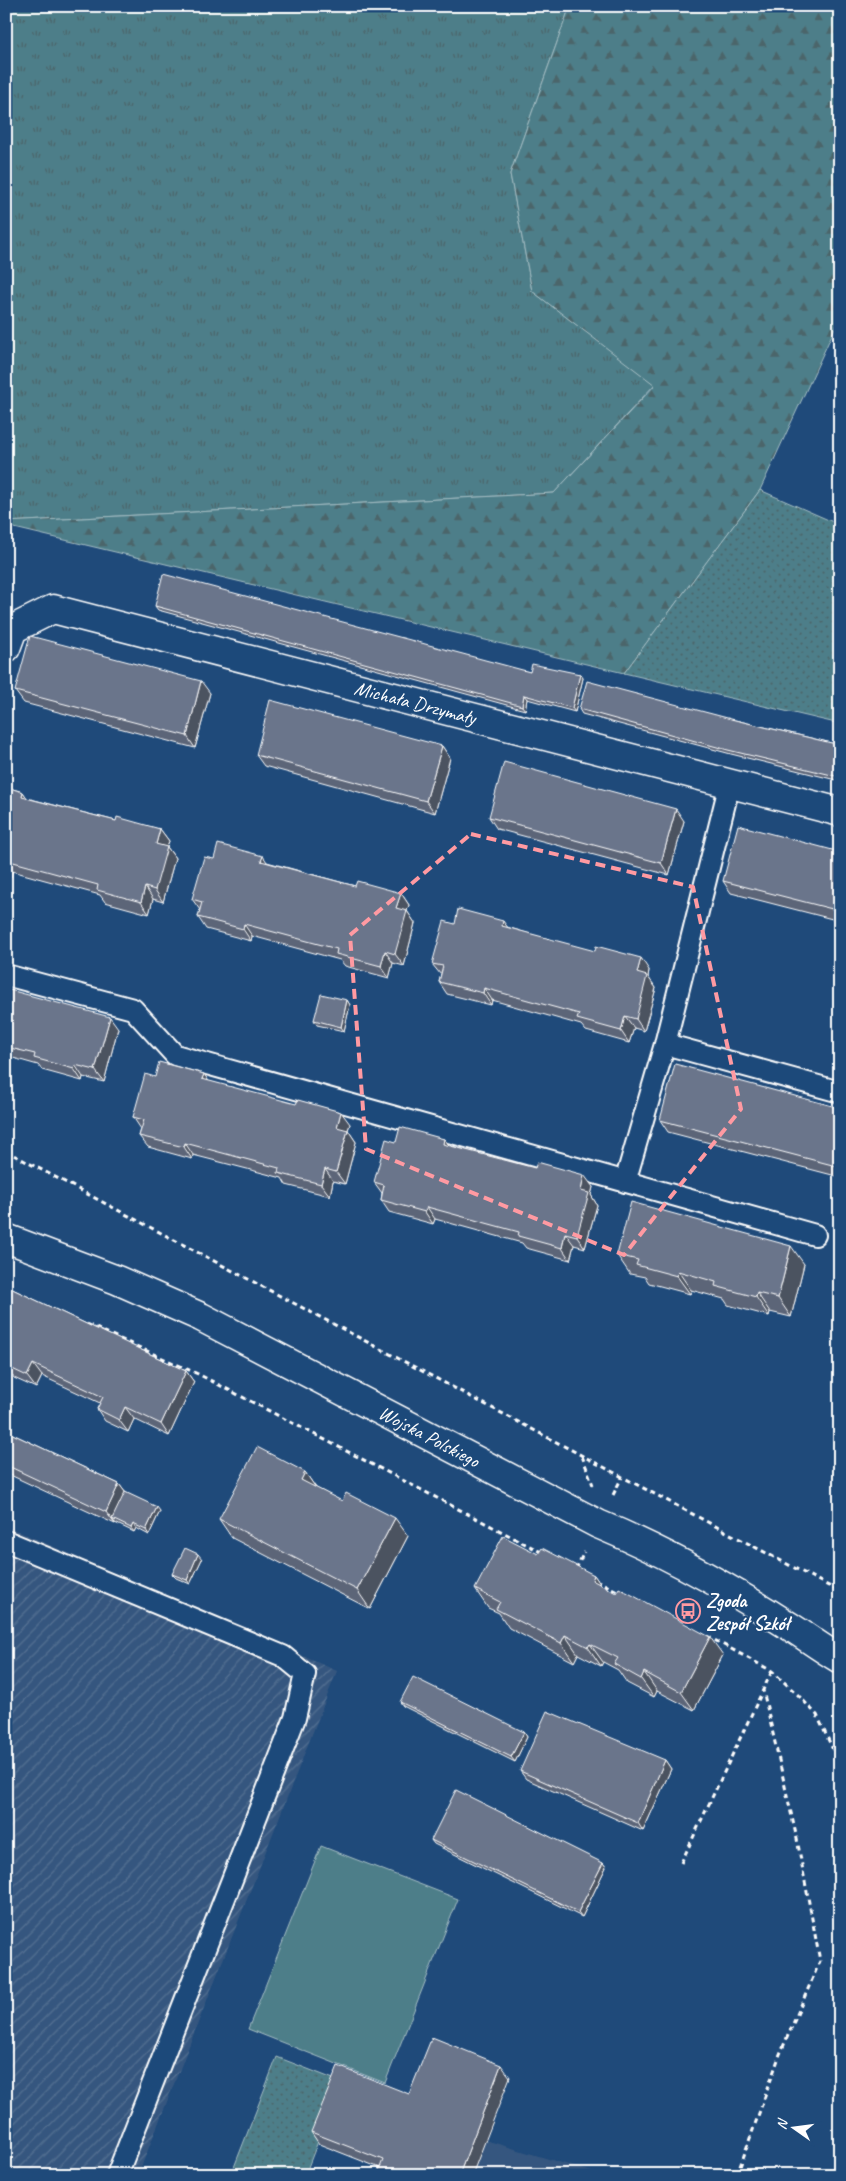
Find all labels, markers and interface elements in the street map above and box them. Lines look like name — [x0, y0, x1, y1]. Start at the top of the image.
street label: Michała Drzymały — [352, 675, 480, 731]
street label: Wojska Polskiego — [374, 1400, 485, 1473]
place label: Zgoda Zespół Szkół — [706, 1588, 792, 1636]
bus stop icon: Zgoda Zespół Szkół — [675, 1598, 701, 1624]
north arrow — [768, 2104, 818, 2154]
text: N — [773, 2116, 792, 2131]

